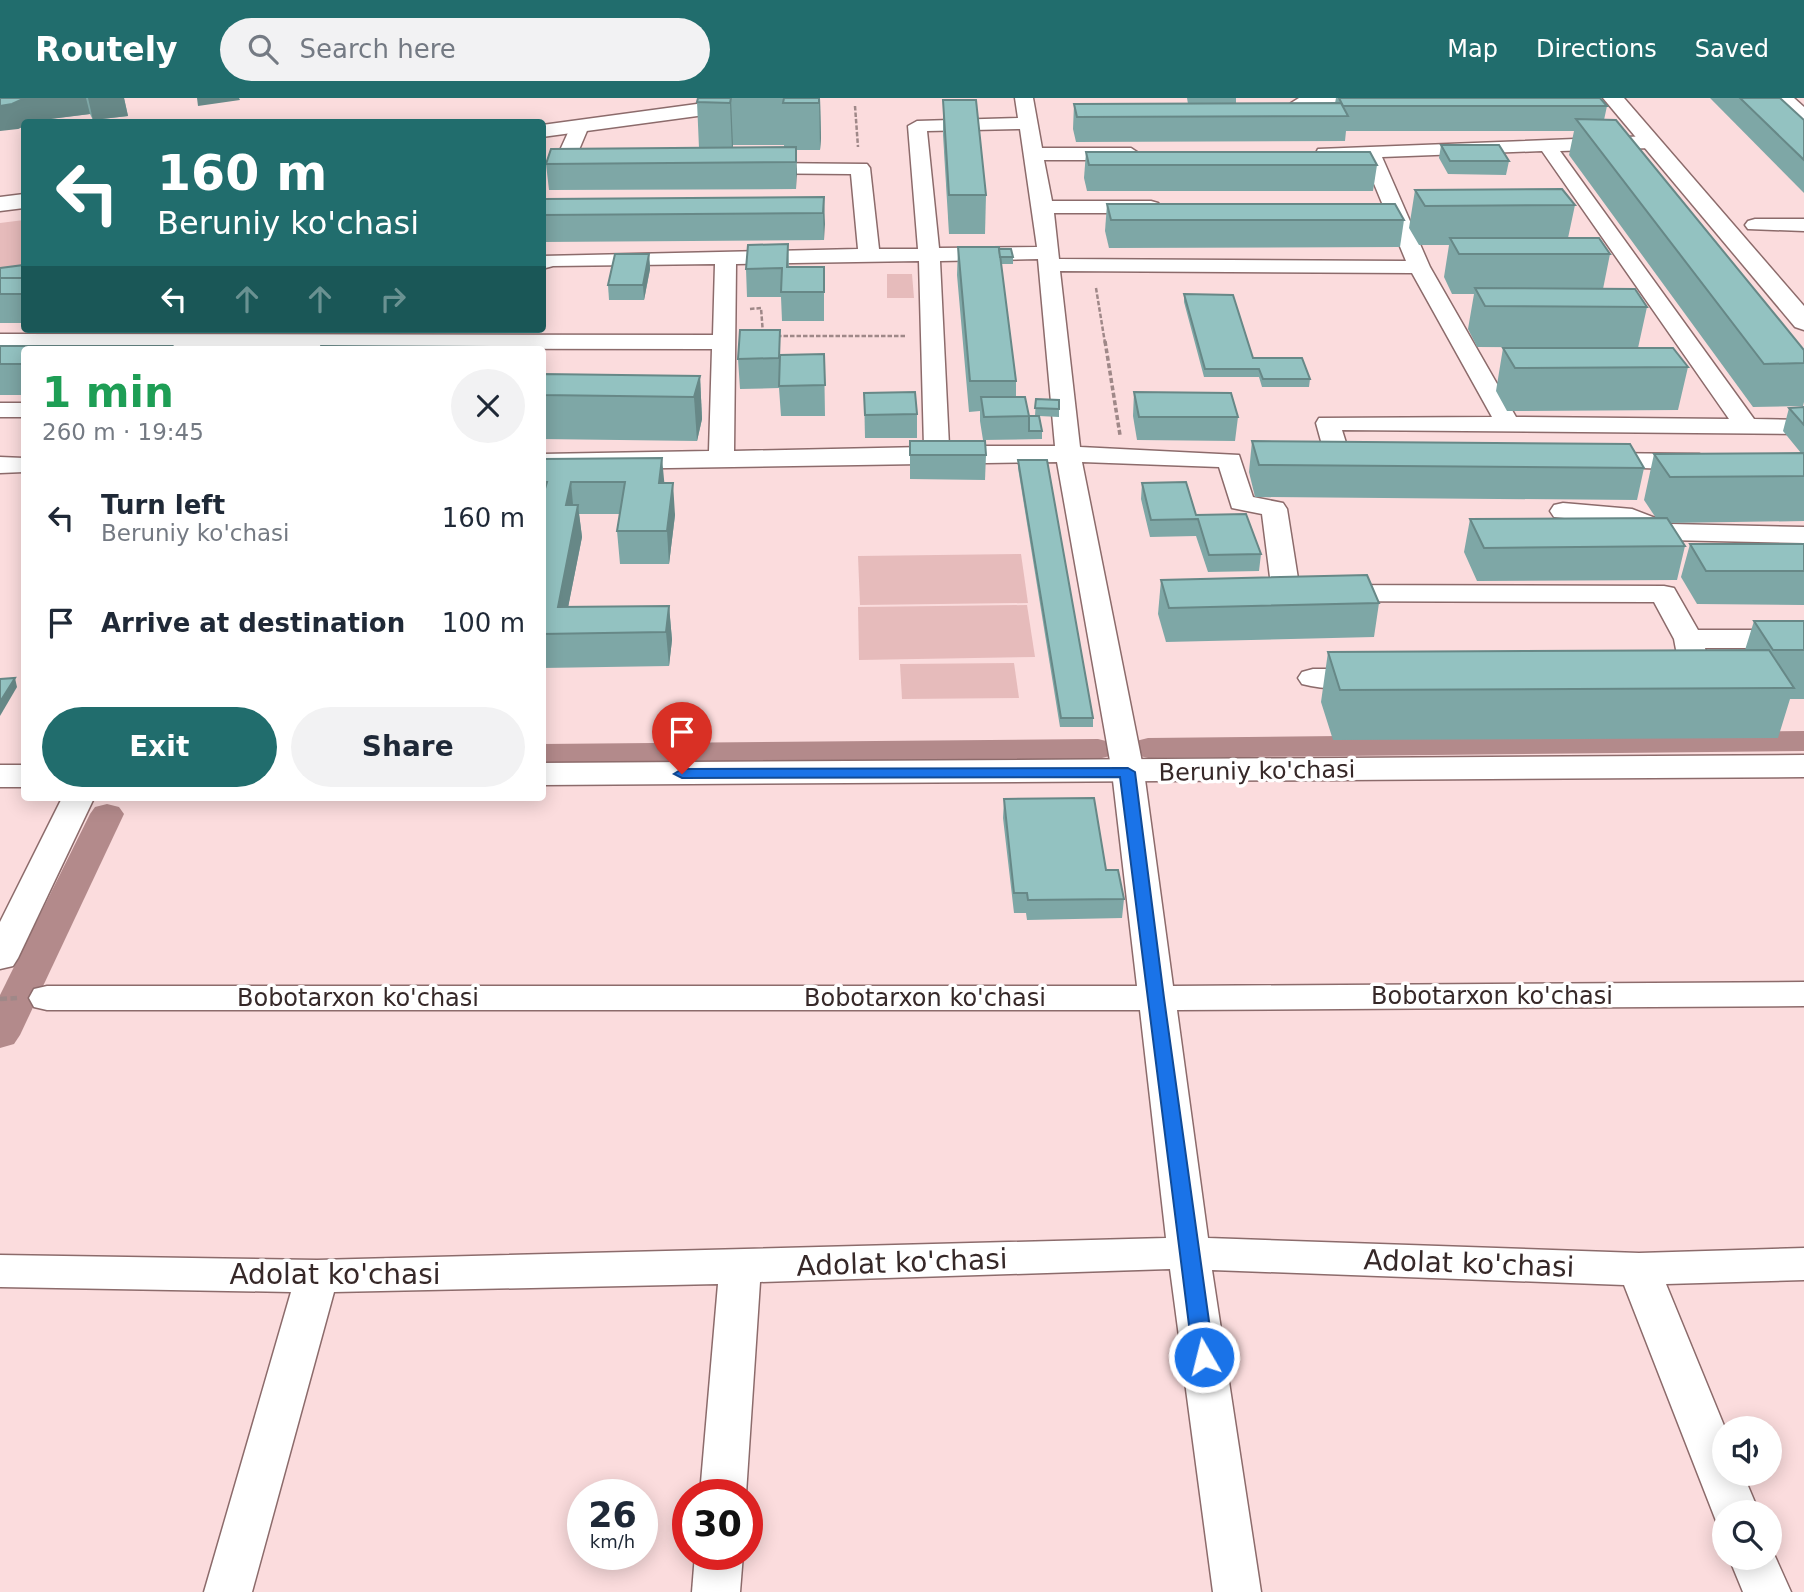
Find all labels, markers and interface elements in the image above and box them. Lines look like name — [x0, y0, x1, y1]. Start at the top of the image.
search box — [220, 18, 710, 81]
text: Routely — [35, 30, 178, 69]
icon: search — [244, 30, 282, 68]
text: Search here — [300, 34, 456, 64]
text: Map — [1447, 35, 1498, 63]
text: Directions — [1536, 35, 1657, 63]
text: Saved — [1695, 35, 1769, 63]
text: 160 m — [157, 145, 327, 202]
icon: left — [42, 147, 133, 238]
text: Beruniy ko'chasi — [157, 204, 419, 242]
icon: left — [155, 280, 193, 318]
icon: ahead — [228, 280, 266, 318]
icon: ahead — [301, 280, 339, 318]
icon: right — [374, 280, 412, 318]
text: 1 min — [42, 368, 174, 417]
button: close — [451, 369, 525, 443]
text: 260 m · 19:45 — [42, 419, 204, 445]
text: Turn left — [101, 490, 225, 520]
icon: left — [42, 499, 80, 537]
text: 160 m — [442, 503, 525, 533]
text: Beruniy ko'chasi — [101, 520, 289, 546]
icon: arrive — [42, 604, 80, 642]
text: Arrive at destination — [101, 608, 405, 638]
text: 100 m — [442, 608, 525, 638]
pin — [652, 702, 712, 774]
button: Exit — [42, 707, 277, 787]
button: Share — [291, 707, 525, 787]
icon: arrive — [663, 713, 701, 751]
street label: Beruniy ko'chasi — [1158, 755, 1356, 787]
street label: Bobotarxon ko'chasi — [1371, 982, 1613, 1010]
street label: Bobotarxon ko'chasi — [237, 984, 479, 1012]
street label: Bobotarxon ko'chasi — [804, 984, 1046, 1012]
street label: Adolat ko'chasi — [796, 1242, 1008, 1283]
street label: Adolat ko'chasi — [1363, 1243, 1575, 1284]
street label: Adolat ko'chasi — [229, 1258, 441, 1291]
position arrow — [1167, 1320, 1241, 1394]
map controls — [1712, 1416, 1782, 1570]
button: sound — [1712, 1416, 1782, 1486]
speed limit sign: 30 — [672, 1479, 763, 1570]
text: 26 — [588, 1495, 637, 1535]
button: search — [1712, 1500, 1782, 1570]
text: km/h — [590, 1531, 635, 1552]

